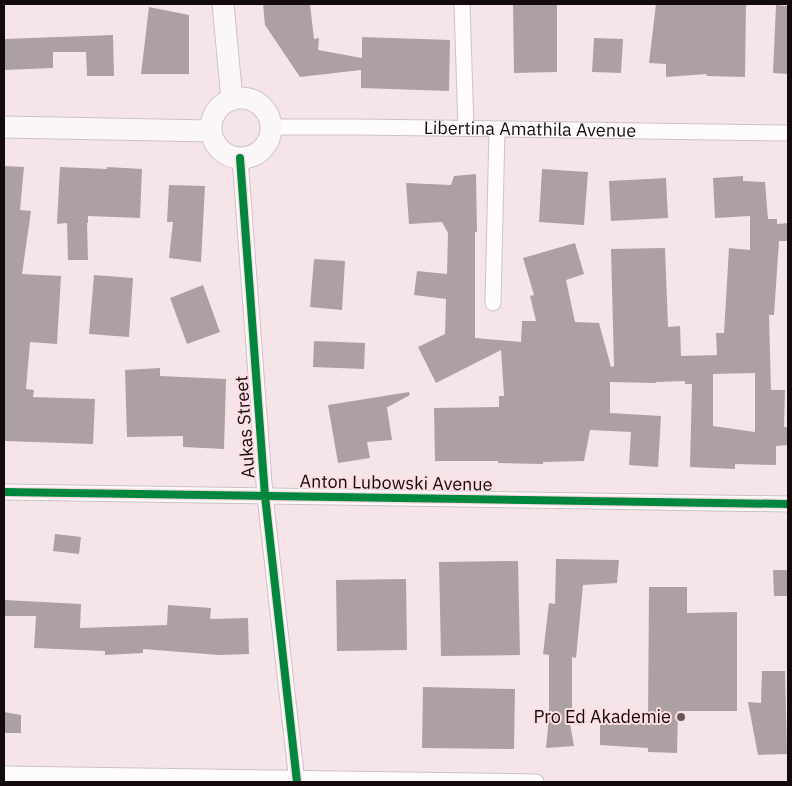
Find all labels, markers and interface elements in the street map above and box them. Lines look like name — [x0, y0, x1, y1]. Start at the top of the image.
street label: Libertina Amathila Avenue — [424, 116, 636, 142]
street label: Aukas Street — [229, 375, 260, 479]
street label: Anton Lubowski Avenue — [299, 469, 493, 496]
place label: Pro Ed Akademie — [533, 705, 671, 728]
marker: Pro Ed Akademie — [675, 711, 687, 723]

